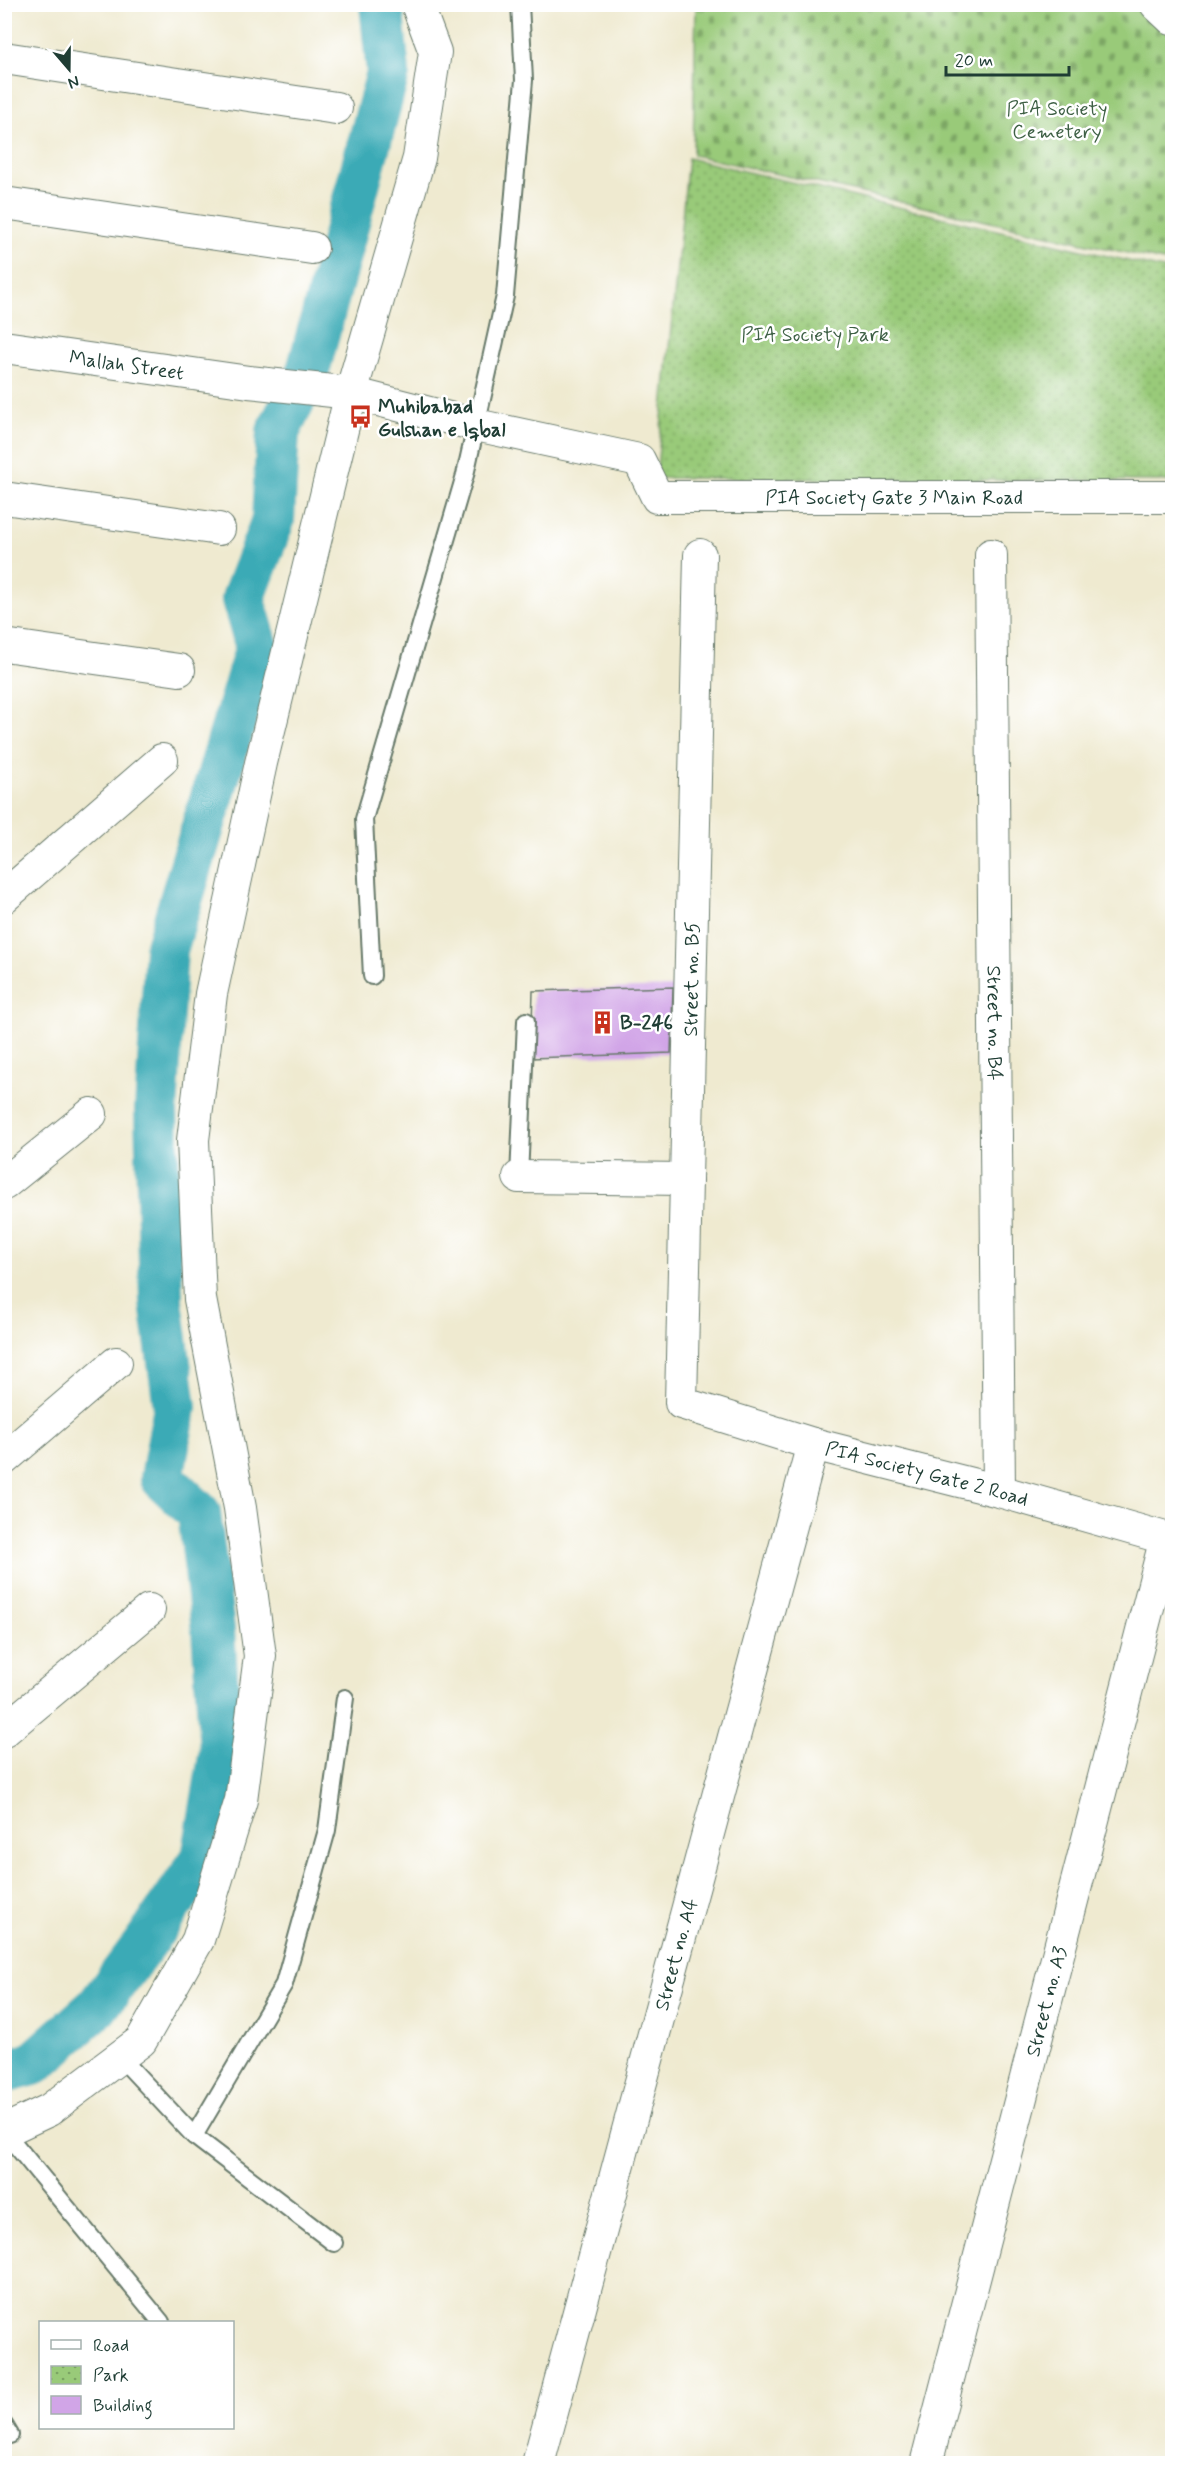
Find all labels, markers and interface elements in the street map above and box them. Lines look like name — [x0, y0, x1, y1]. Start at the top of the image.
north arrow — [39, 39, 99, 99]
scale bar — [946, 39, 1069, 77]
text: 20 m — [955, 49, 993, 73]
text: N — [65, 70, 82, 93]
park label: PIA Society Cemetery — [1007, 96, 1107, 146]
park label: PIA Society Park — [741, 322, 889, 349]
street label: Mallah Street — [67, 344, 186, 388]
place label: Muhibabad Gulshan e Iqbal — [378, 394, 505, 444]
bus stop icon: Muhibabad Gulshan e Iqbal — [347, 404, 373, 430]
street label: PIA Society Gate 3 Main Road — [765, 485, 1023, 512]
street label: Street no. B5 — [678, 921, 707, 1037]
street label: Street no. B4 — [980, 965, 1007, 1081]
building icon: B-246 — [589, 1009, 615, 1035]
place label: B-246 — [620, 1010, 673, 1037]
street label: PIA Society Gate 2 Road — [822, 1436, 1031, 1514]
street label: Street no. A4 — [649, 1895, 705, 2014]
street label: Street no. A3 — [1020, 1944, 1075, 2060]
legend — [39, 2321, 234, 2429]
text: Road — [93, 2334, 129, 2358]
text: Park — [93, 2364, 129, 2388]
text: Building — [93, 2394, 153, 2420]

